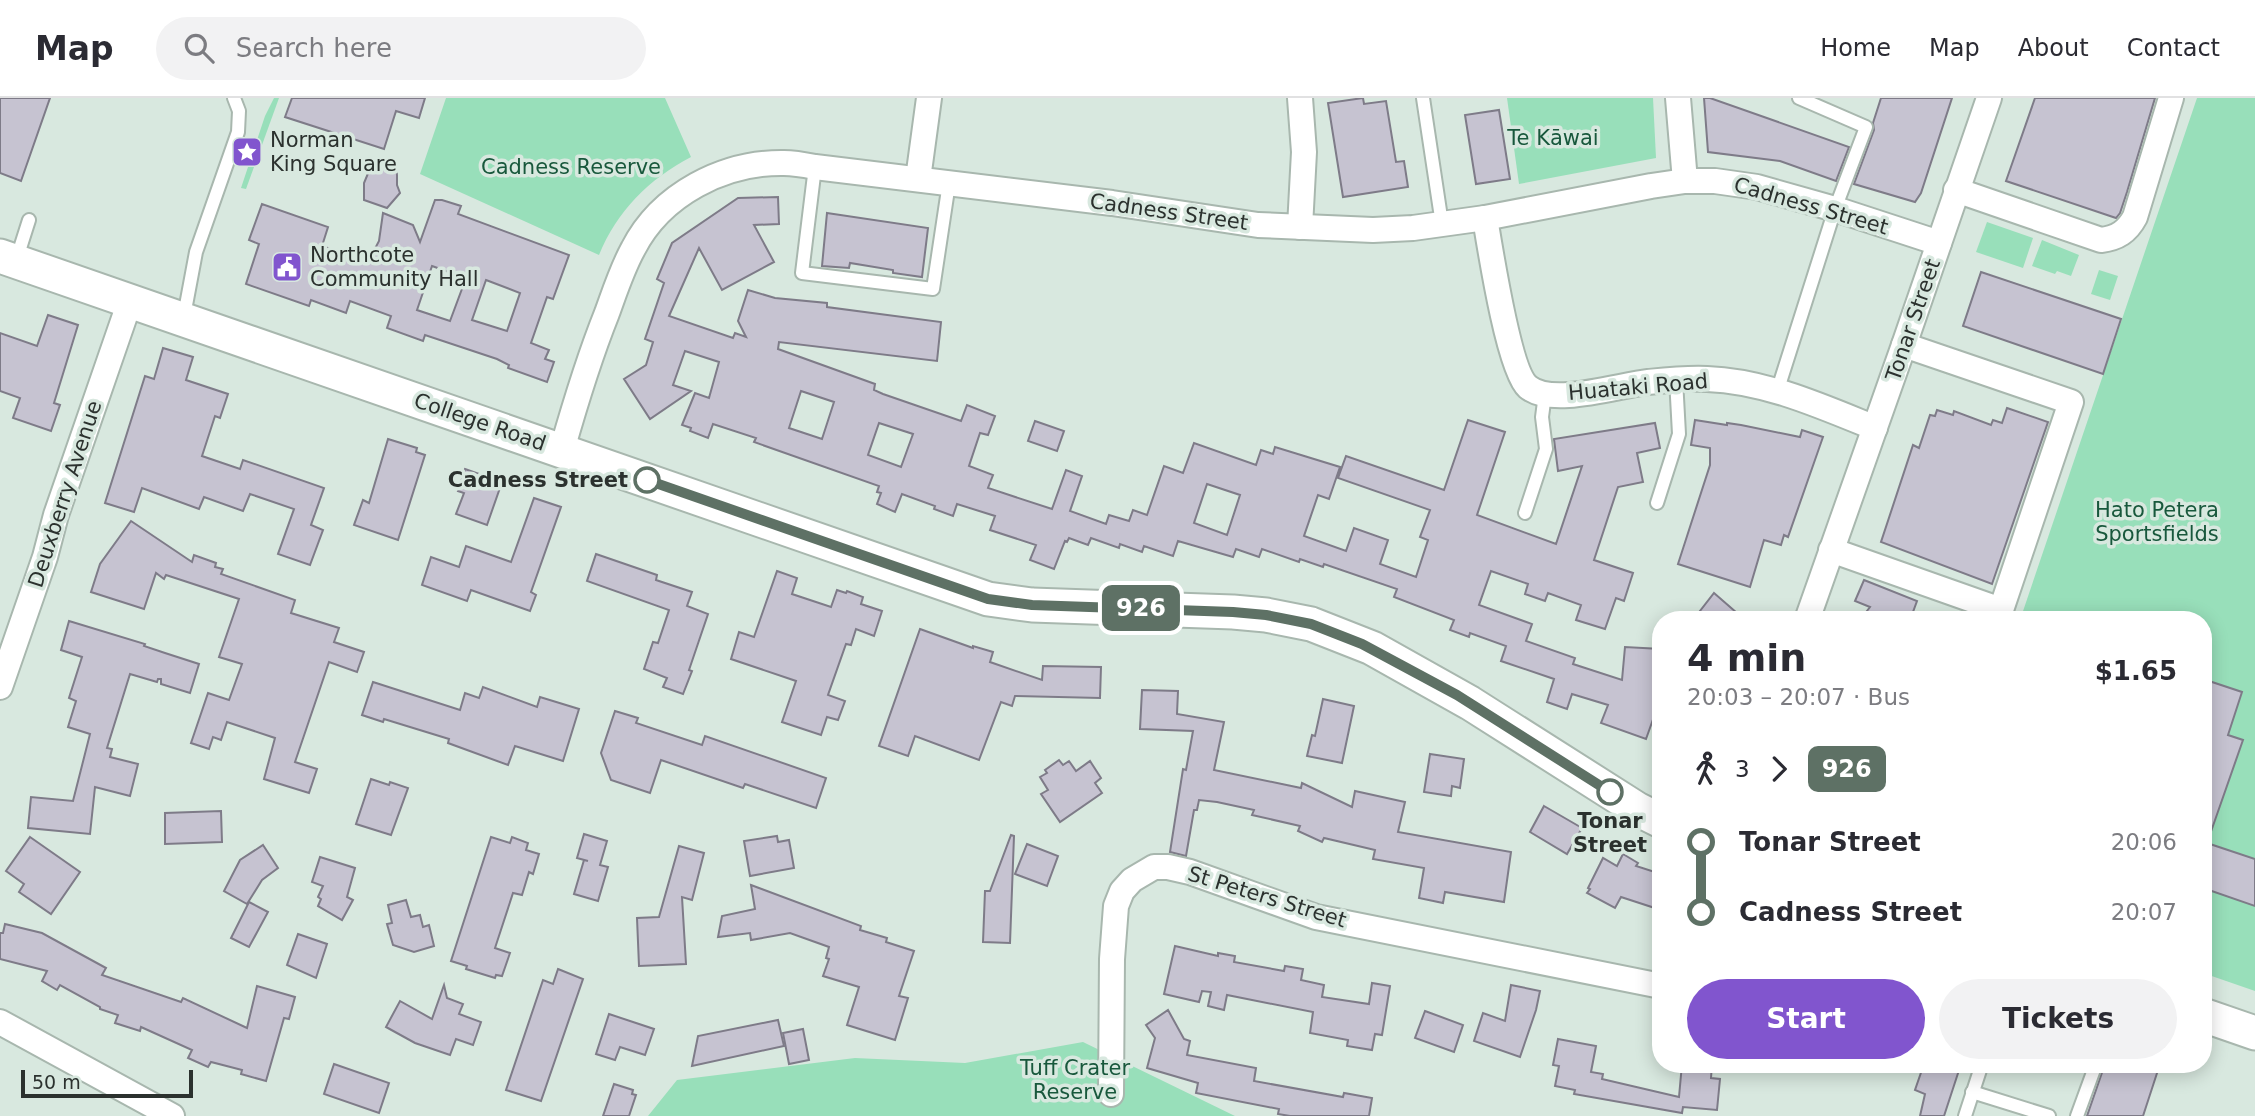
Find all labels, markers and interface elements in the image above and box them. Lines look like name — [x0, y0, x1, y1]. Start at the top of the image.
search box — [156, 17, 646, 80]
text: Map — [35, 29, 114, 68]
icon: search — [180, 29, 218, 67]
text: Search here — [236, 33, 392, 63]
text: Home — [1820, 34, 1891, 62]
text: Map — [1929, 34, 1980, 62]
text: About — [2018, 34, 2089, 62]
text: Contact — [2127, 34, 2220, 62]
park label: Te Kāwai — [1506, 126, 1599, 150]
place label: Norman King Square — [270, 128, 397, 176]
place icon: Norman King Square — [230, 135, 264, 169]
park label: Cadness Reserve — [481, 155, 661, 179]
street label: Cadness Street — [1731, 172, 1891, 240]
street label: Cadness Street — [1088, 189, 1250, 235]
place label: Northcote Community Hall — [310, 243, 479, 291]
public building icon: Northcote Community Hall — [270, 250, 304, 284]
street label: Tonar Street — [1881, 256, 1945, 385]
street label: Huataki Road — [1567, 369, 1709, 405]
street label: College Road — [411, 388, 549, 456]
street label: Deuxberry Avenue — [23, 398, 107, 590]
marker: Cadness Street — [634, 467, 660, 493]
place label: Cadness Street — [448, 468, 628, 492]
park label: Hato Petera Sportsfields — [2095, 498, 2219, 546]
line badge: 926 — [1101, 585, 1181, 631]
text: 926 — [1116, 594, 1166, 622]
text: 4 min — [1687, 636, 1806, 680]
text: $1.65 — [2095, 656, 2177, 686]
text: 20:03 – 20:07 · Bus — [1687, 684, 1910, 710]
icon: walk — [1687, 750, 1725, 788]
icon: forward — [1760, 750, 1798, 788]
text: 926 — [1822, 755, 1872, 783]
text: 3 — [1735, 756, 1750, 782]
marker: Tonar Street — [1597, 779, 1623, 805]
place label: Tonar Street — [1573, 809, 1647, 857]
text: Tonar Street — [1739, 827, 1921, 857]
text: 20:06 — [2111, 829, 2177, 855]
street label: St Peters Street — [1185, 862, 1349, 932]
text: Cadness Street — [1739, 897, 1962, 927]
text: 20:07 — [2111, 899, 2177, 925]
button: Start — [1687, 979, 1925, 1059]
button: Tickets — [1939, 979, 2177, 1059]
park label: Tuff Crater Reserve — [1019, 1056, 1130, 1104]
scale bar — [21, 1067, 192, 1099]
text: 50 m — [32, 1071, 81, 1093]

